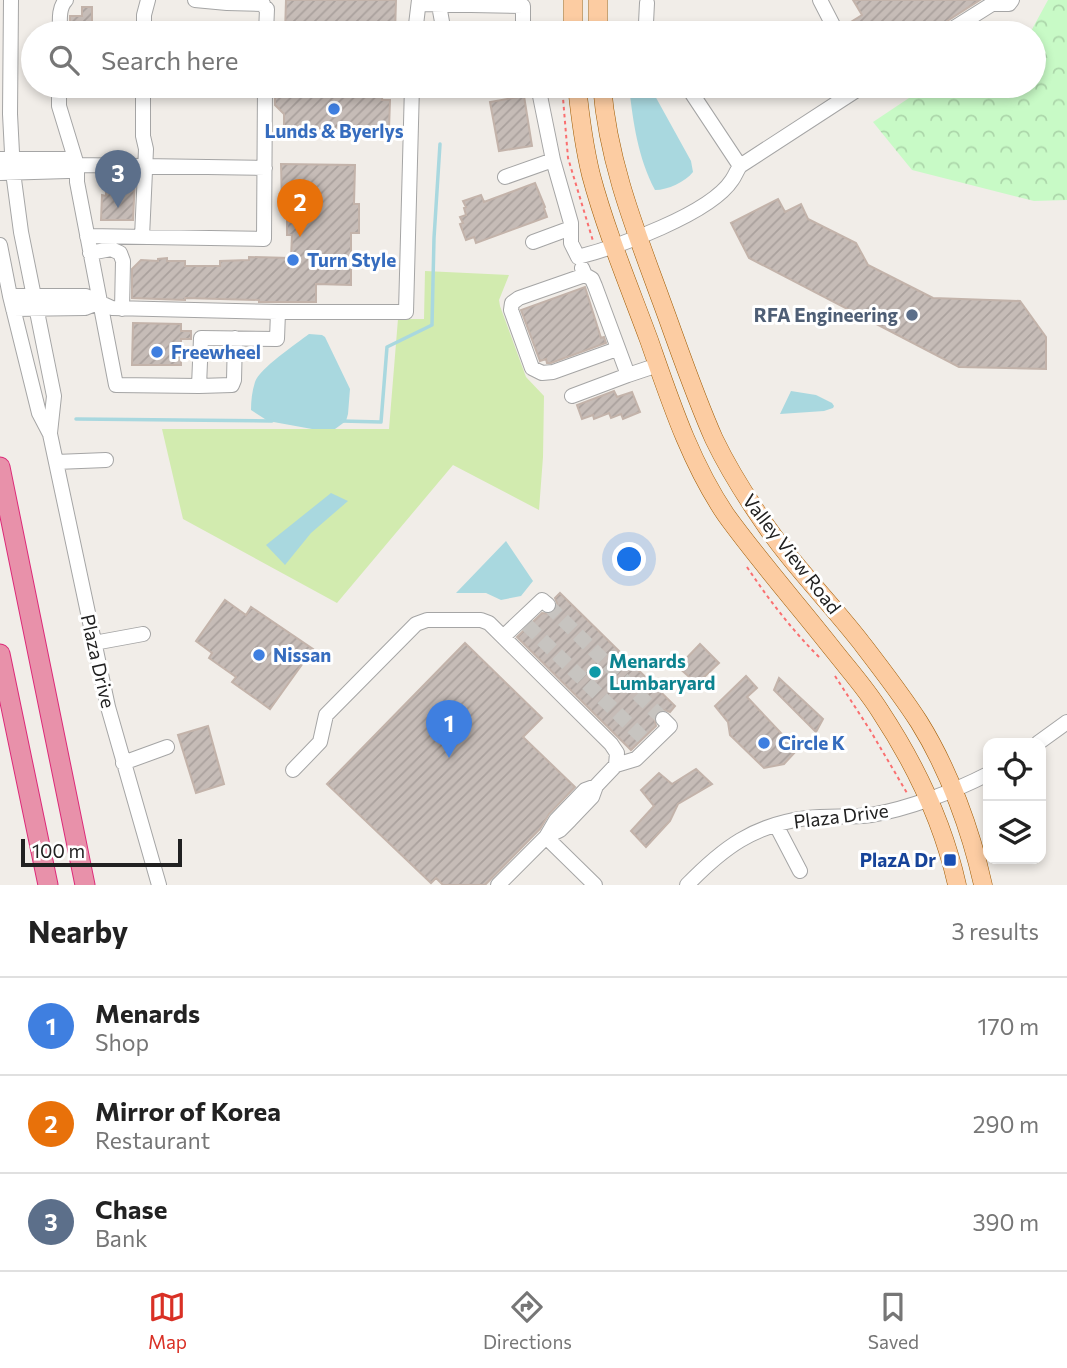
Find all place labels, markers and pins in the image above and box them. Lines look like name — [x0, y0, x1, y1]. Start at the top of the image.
marker: Lunds & Byerlys — [326, 101, 342, 117]
place label: Lunds & Byerlys — [264, 119, 404, 142]
pin: 3 — [95, 150, 141, 208]
pin: 2 — [277, 179, 323, 237]
place label: Turn Style — [307, 248, 396, 271]
marker: Turn Style — [285, 252, 301, 268]
place label: RFA Engineering — [754, 303, 899, 326]
marker: RFA Engineering — [904, 307, 920, 323]
place label: Freewheel — [171, 340, 261, 363]
marker: Freewheel — [149, 344, 165, 360]
place label: Nissan — [273, 643, 331, 666]
marker: Nissan — [251, 647, 267, 663]
place label: Menards Lumbaryard — [609, 649, 716, 694]
marker: Menards Lumbaryard — [587, 664, 603, 680]
pin: 1 — [426, 700, 472, 758]
place label: Circle K — [778, 731, 845, 754]
marker: Circle K — [756, 735, 772, 751]
place label: PlazA Dr — [860, 848, 936, 871]
marker: PlazA Dr — [942, 852, 958, 868]

